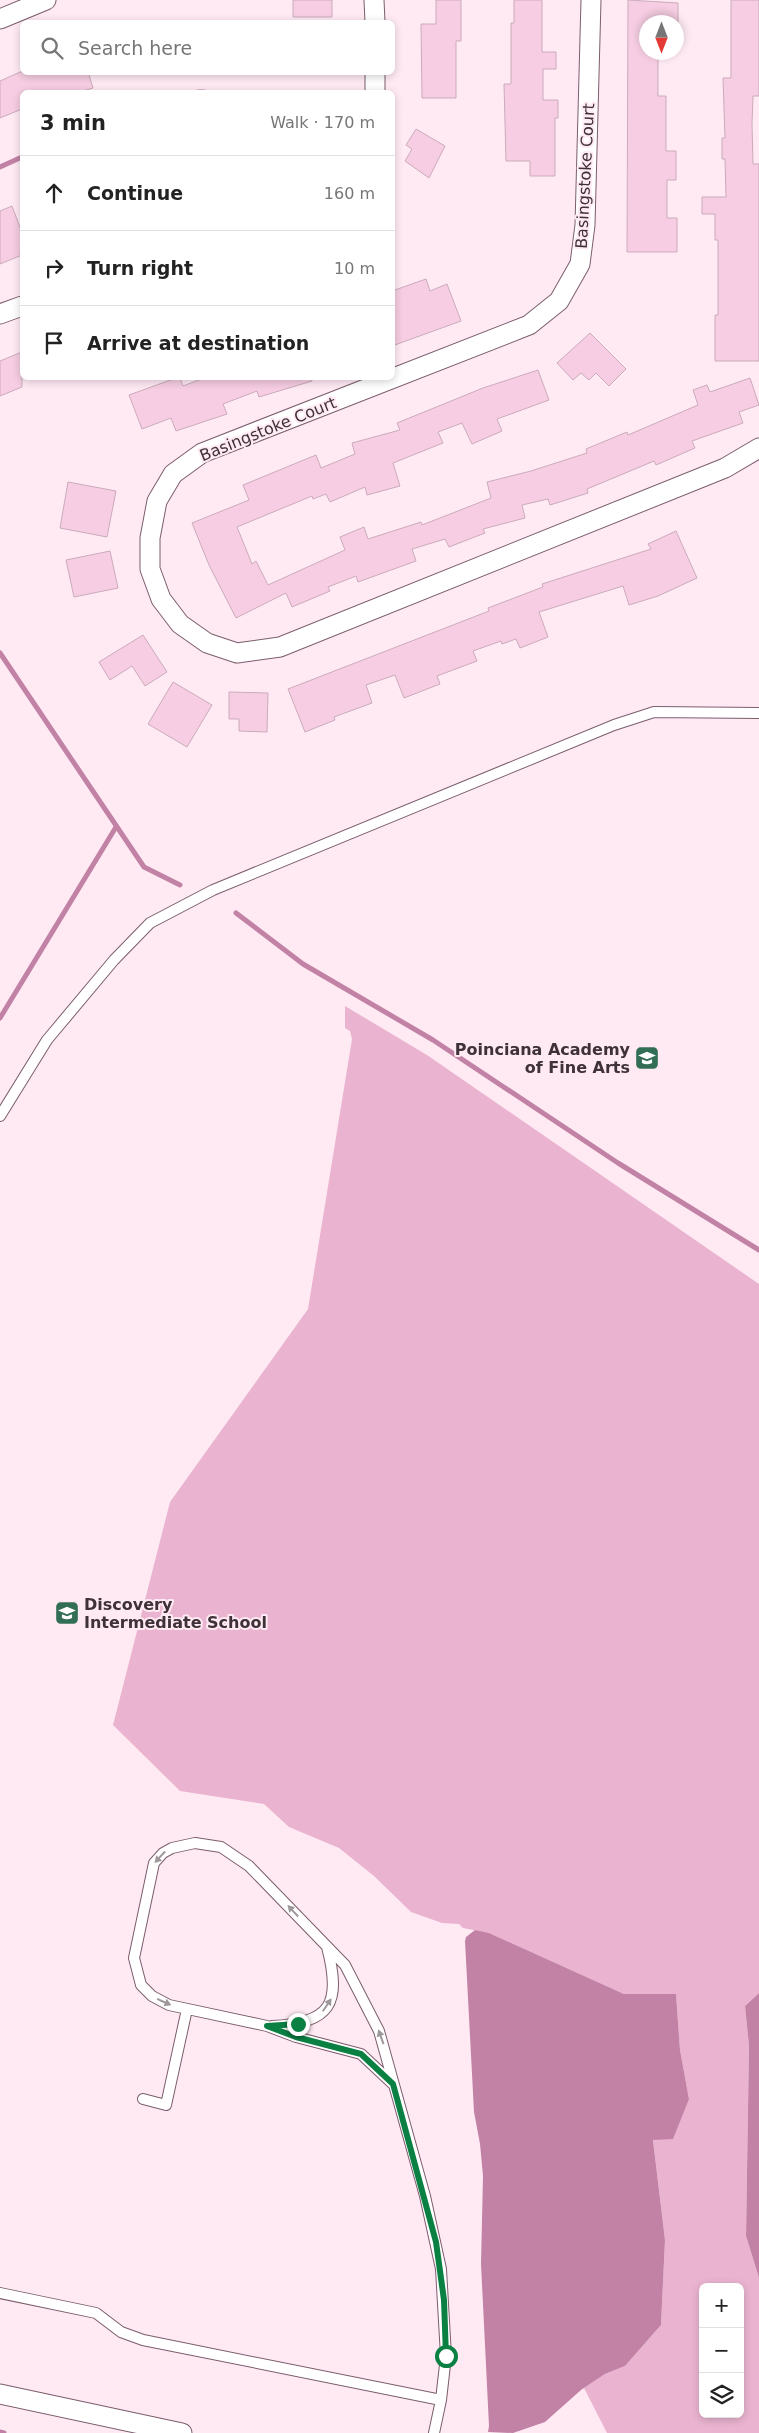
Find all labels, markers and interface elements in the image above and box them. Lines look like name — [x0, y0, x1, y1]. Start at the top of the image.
north arrow — [639, 15, 684, 60]
search box — [20, 20, 395, 75]
icon: search — [38, 34, 66, 62]
text: Search here — [78, 37, 192, 59]
street label: Basingstoke Court — [572, 103, 598, 249]
text: 3 min — [40, 111, 106, 135]
text: Walk · 170 m — [270, 113, 375, 132]
icon: ahead — [40, 179, 68, 207]
text: Continue — [87, 182, 183, 204]
text: 160 m — [324, 184, 375, 203]
icon: right — [40, 254, 68, 282]
text: Turn right — [87, 257, 193, 279]
text: 10 m — [334, 259, 375, 278]
icon: arrive — [40, 329, 68, 357]
text: Arrive at destination — [87, 332, 309, 354]
street label: Basingstoke Court — [197, 393, 339, 465]
place label: Poinciana Academy of Fine Arts — [455, 1040, 631, 1077]
school or university icon: Poinciana Academy of Fine Arts — [634, 1045, 660, 1071]
place label: Discovery Intermediate School — [84, 1595, 267, 1632]
school or university icon: Discovery Intermediate School — [54, 1600, 80, 1626]
one-way arrow — [154, 1851, 166, 1863]
one-way arrow — [287, 1905, 299, 1917]
one-way arrow — [157, 1998, 171, 2006]
one-way arrow — [322, 1999, 331, 2012]
route end — [287, 2013, 310, 2036]
one-way arrow — [377, 2029, 384, 2044]
map controls — [699, 2283, 744, 2418]
button: + — [699, 2283, 744, 2328]
button: − — [699, 2328, 744, 2373]
route start — [435, 2345, 458, 2368]
button: layers — [699, 2373, 744, 2418]

